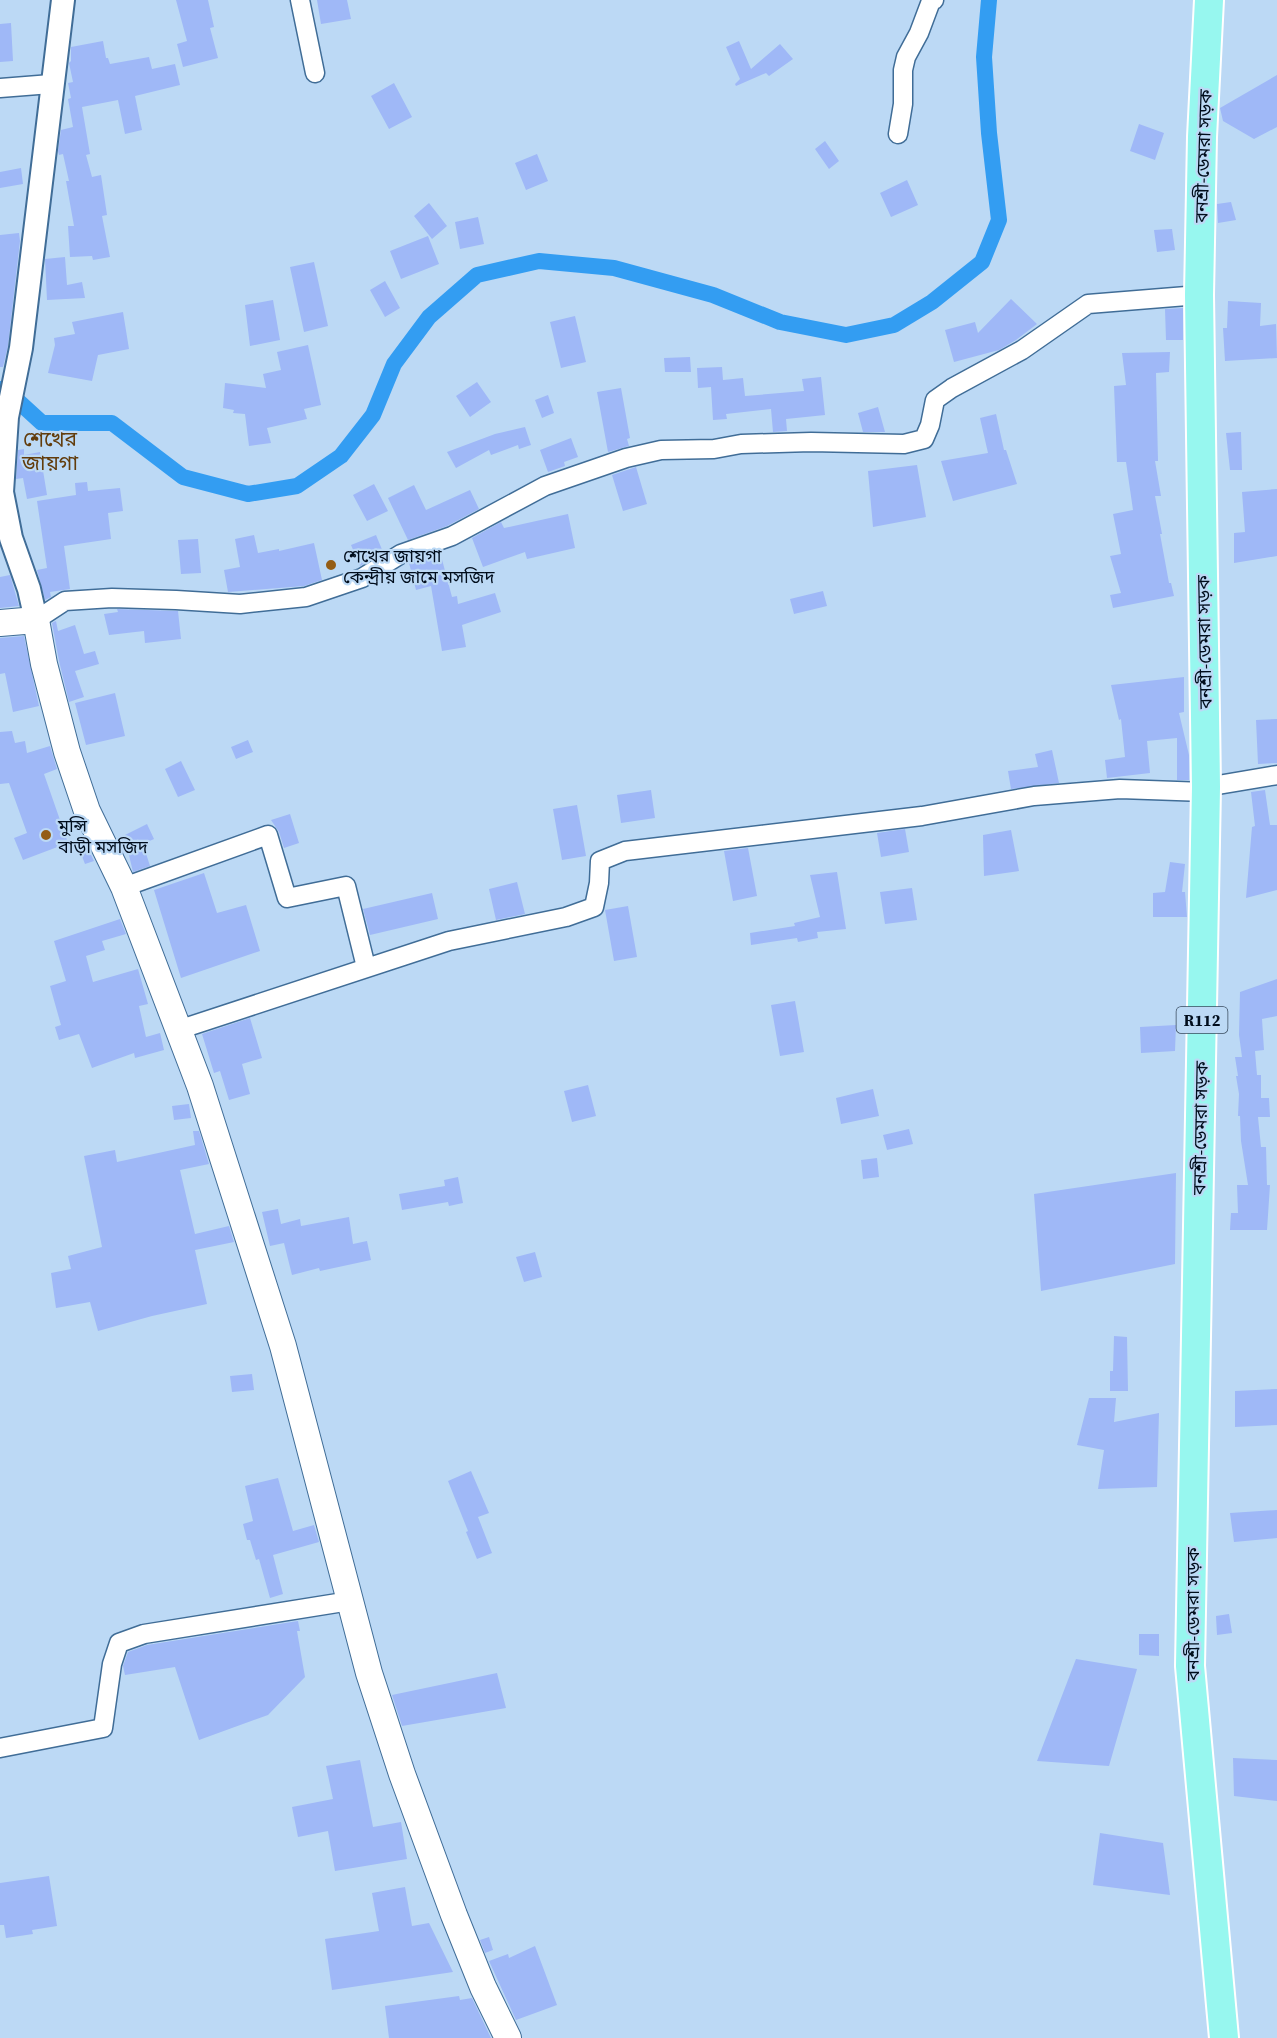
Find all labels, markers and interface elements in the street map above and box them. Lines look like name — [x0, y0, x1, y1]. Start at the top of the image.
street label: বনশ্রী-ডেমরা সড়ক — [1188, 88, 1218, 224]
district label: শেখের জায়গা — [21, 424, 78, 477]
place label: শেখের জায়গা কেন্দ্রীয় জামে মসজিদ — [343, 543, 495, 589]
marker: শেখের জায়গা কেন্দ্রীয় জামে মসজিদ — [324, 558, 338, 572]
street label: বনশ্রী-ডেমরা সড়ক — [1190, 575, 1218, 710]
place label: মুন্সি বাড়ী মসজিদ — [57, 813, 149, 859]
marker: মুন্সি বাড়ী মসজিদ — [39, 828, 53, 842]
road number: R112 — [1176, 1007, 1228, 1033]
street label: বনশ্রী-ডেমরা সড়ক — [1186, 1061, 1214, 1196]
street label: বনশ্রী-ডেমরা সড়ক — [1180, 1547, 1205, 1682]

